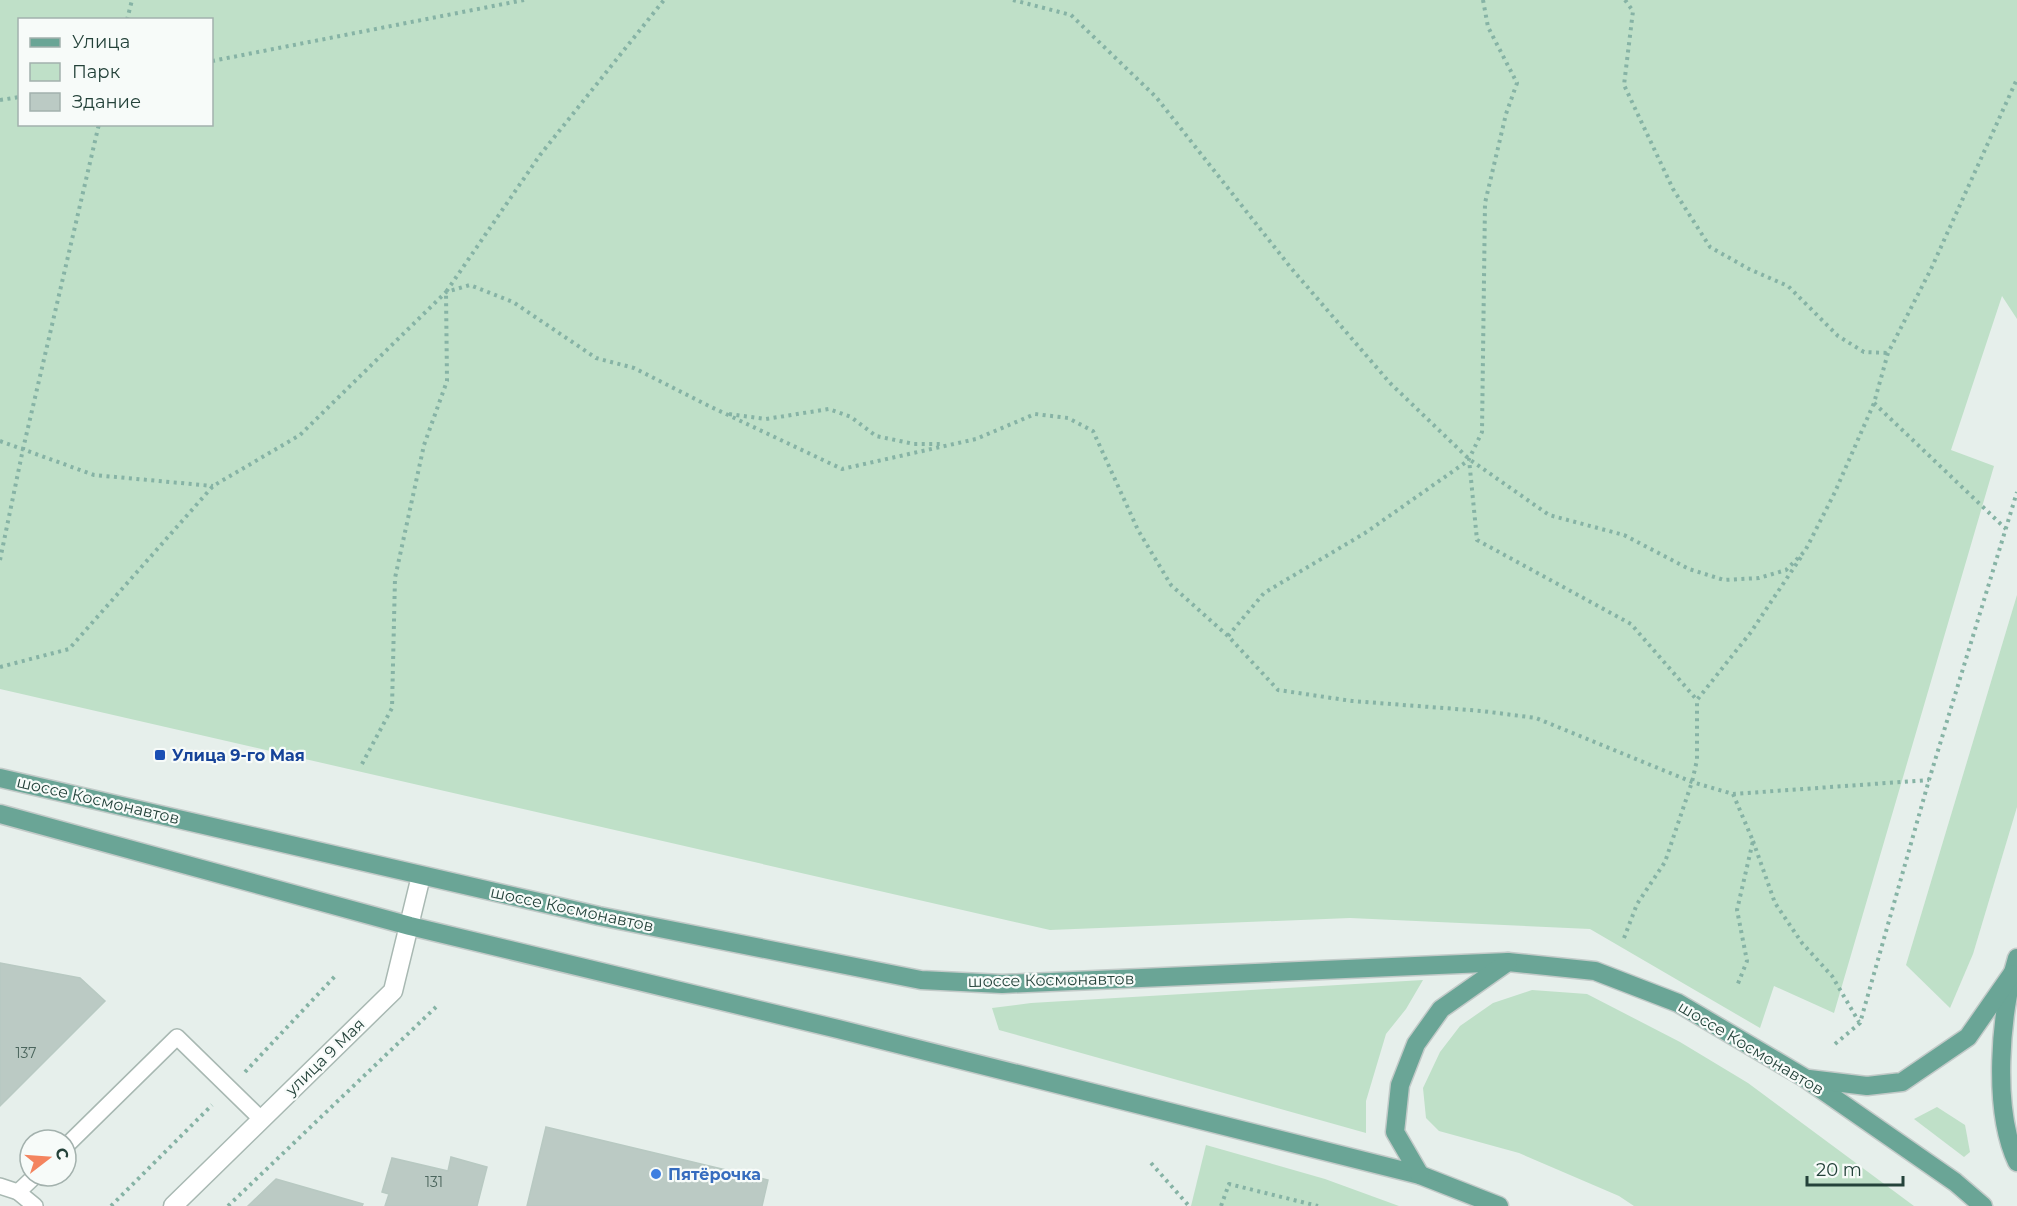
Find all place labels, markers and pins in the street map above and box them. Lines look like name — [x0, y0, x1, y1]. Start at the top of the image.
place label: Улица 9-го Мая — [172, 746, 305, 765]
marker: Улица 9-го Мая — [153, 748, 167, 762]
place label: Пятёрочка — [668, 1165, 761, 1184]
marker: Пятёрочка — [649, 1167, 663, 1181]

